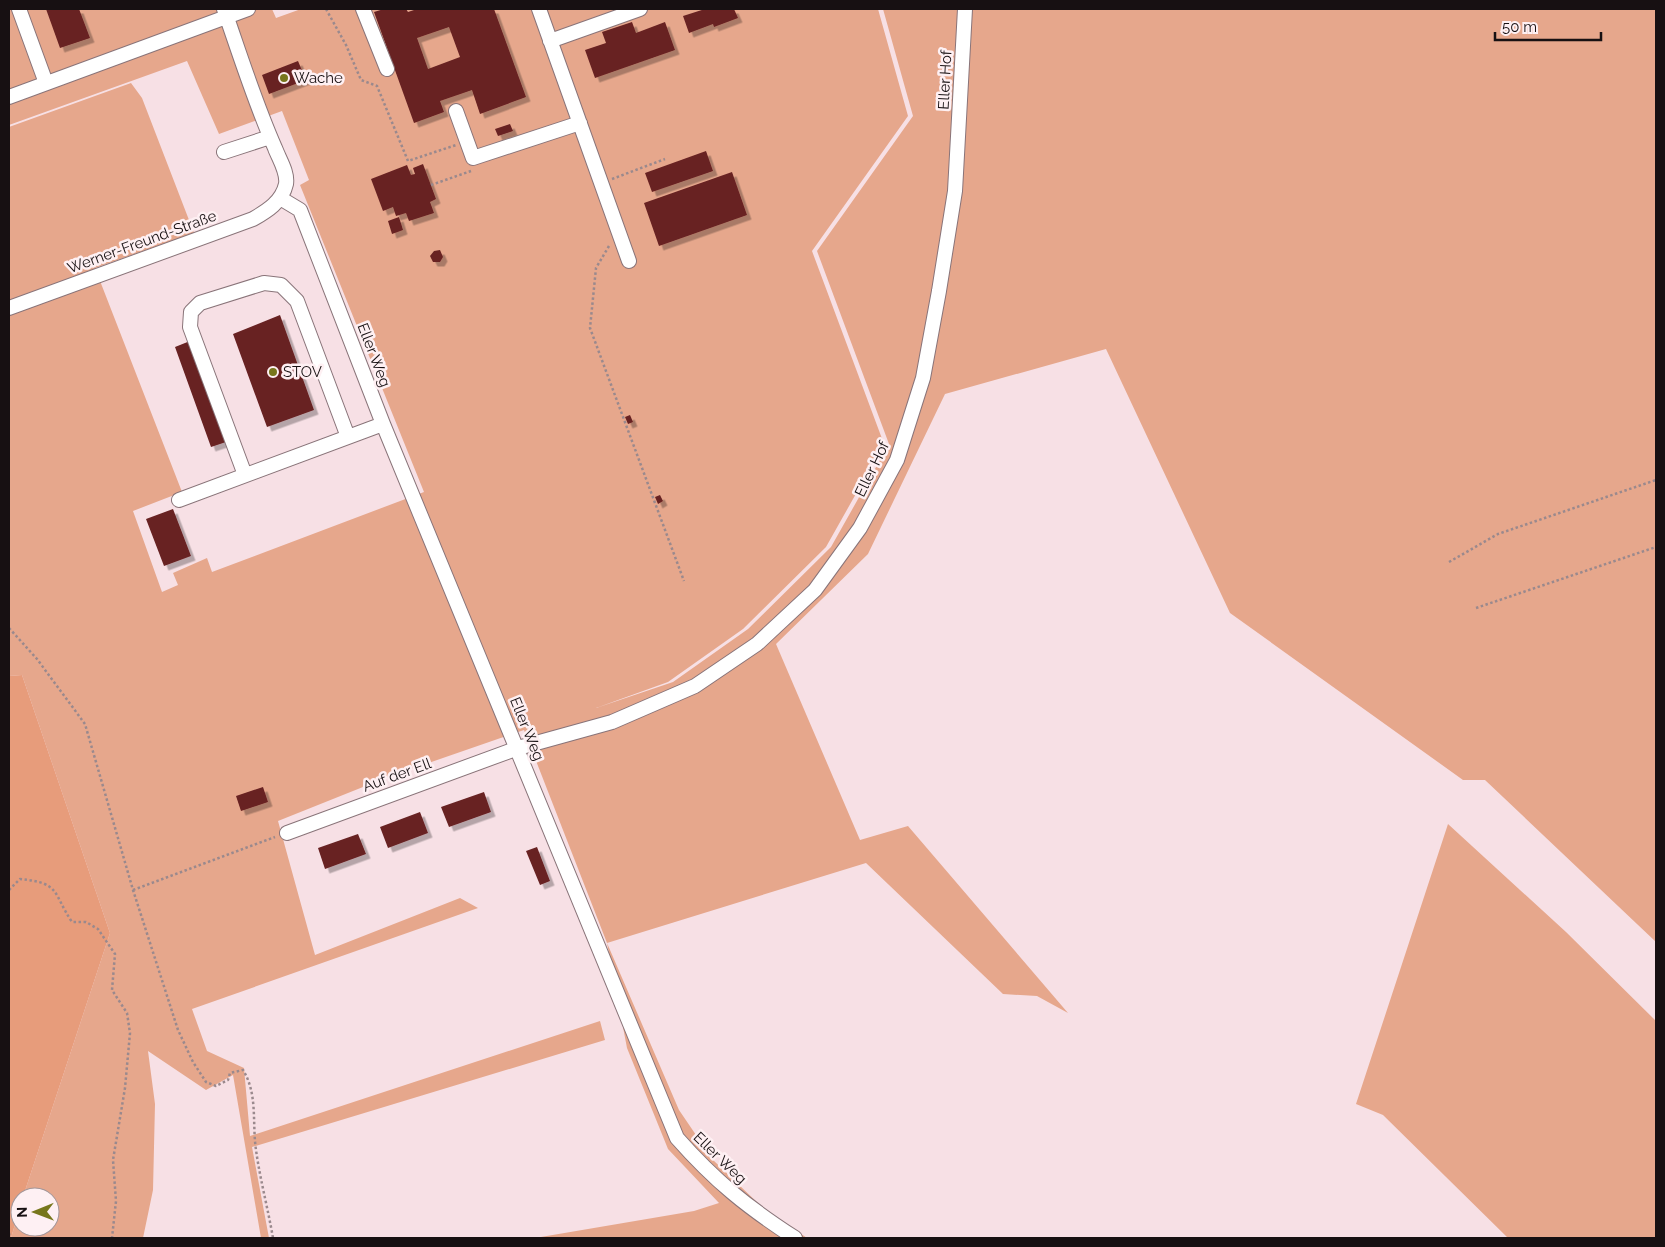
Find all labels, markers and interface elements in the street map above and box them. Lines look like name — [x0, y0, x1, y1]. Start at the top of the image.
scale bar — [1495, 10, 1601, 42]
text: 50 m — [1502, 18, 1537, 36]
street label: Eller Hof — [934, 49, 956, 110]
place label: Wache — [294, 69, 343, 87]
marker: Wache — [278, 72, 290, 84]
street label: Werner-Freund-Straße — [65, 207, 219, 277]
street label: Eller Weg — [354, 320, 394, 390]
place label: STOV — [283, 363, 322, 381]
marker: STOV — [267, 366, 279, 378]
street label: Eller Hof — [851, 437, 894, 500]
street label: Eller Weg — [506, 695, 548, 763]
street label: Auf der Ell — [360, 754, 435, 796]
street label: Eller Weg — [690, 1128, 750, 1188]
north arrow — [10, 1187, 60, 1237]
text: N — [14, 1207, 30, 1218]

